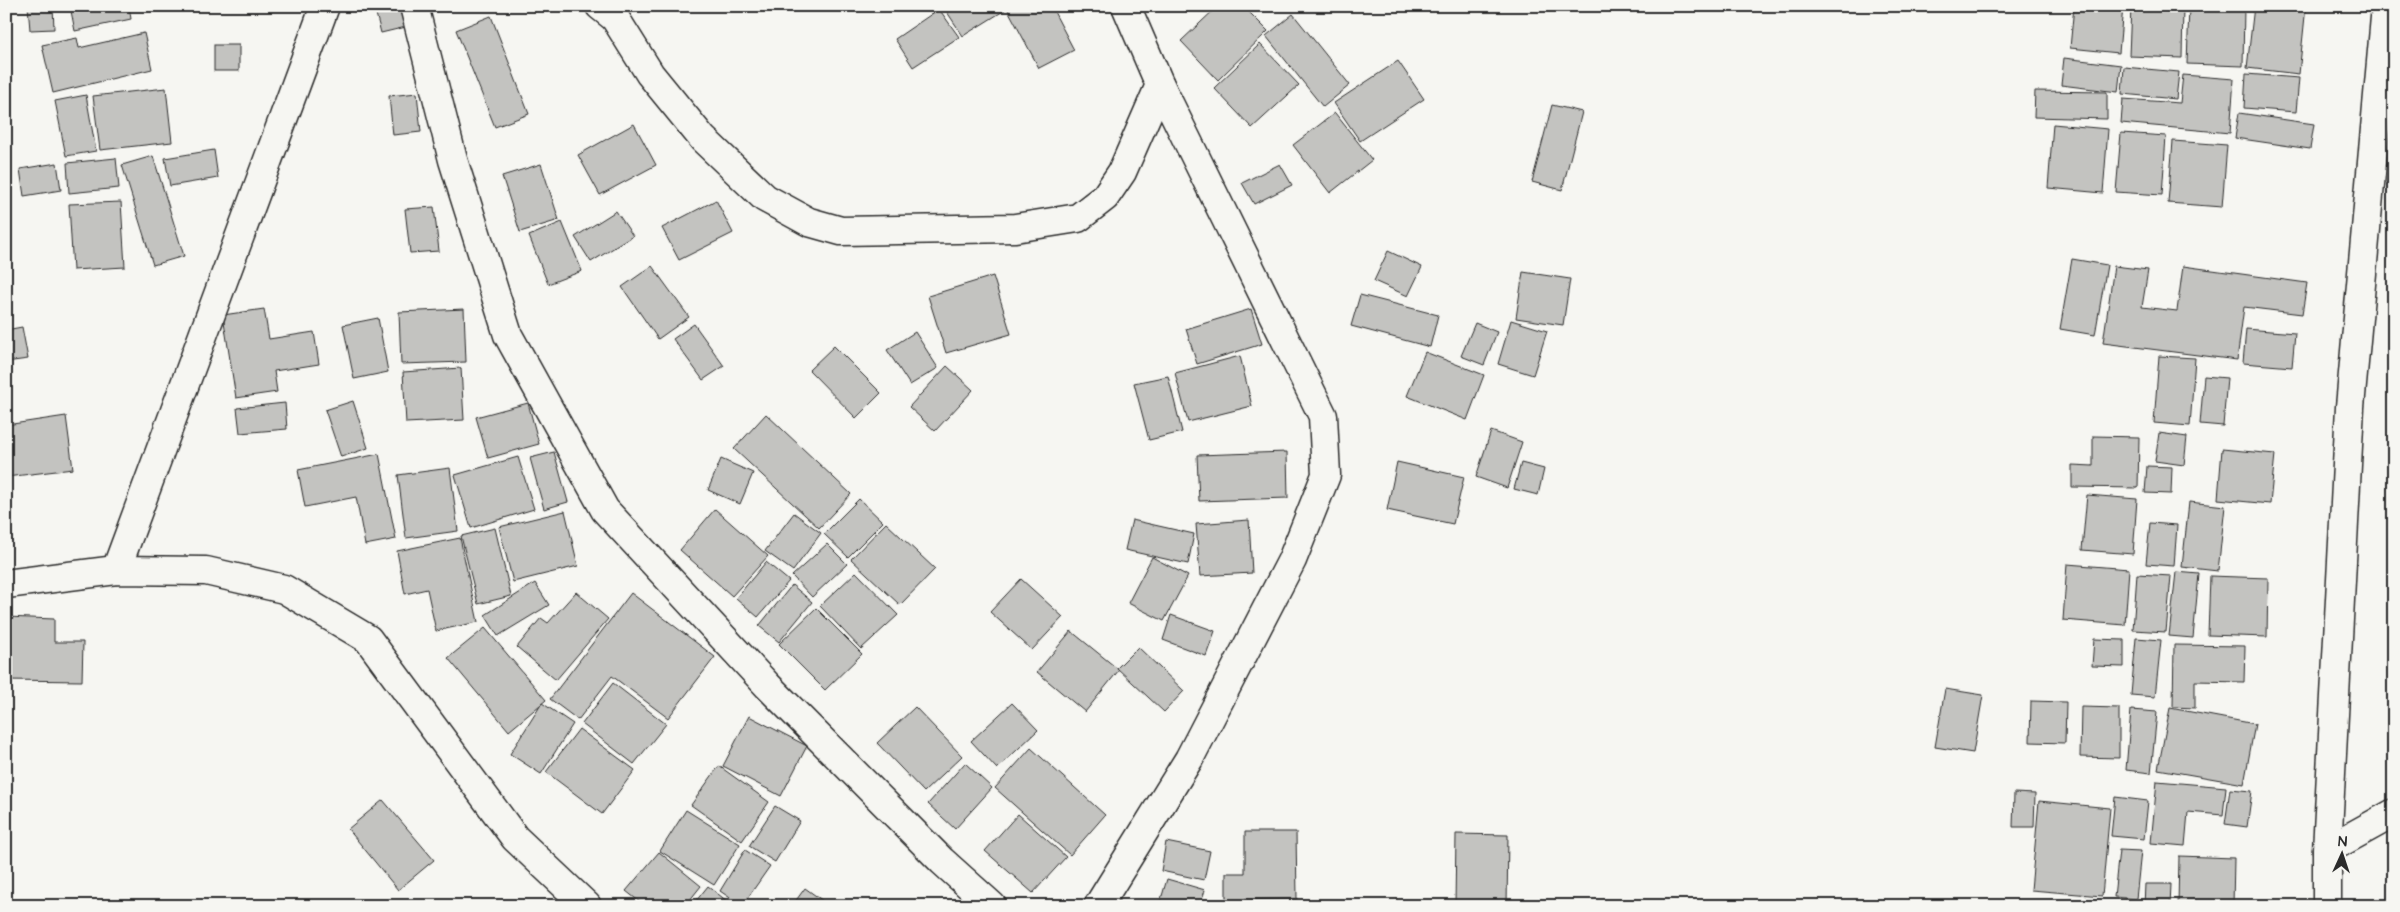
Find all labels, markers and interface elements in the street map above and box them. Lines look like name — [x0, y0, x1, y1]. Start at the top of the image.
north arrow — [2318, 830, 2368, 880]
text: N — [2338, 832, 2348, 852]

